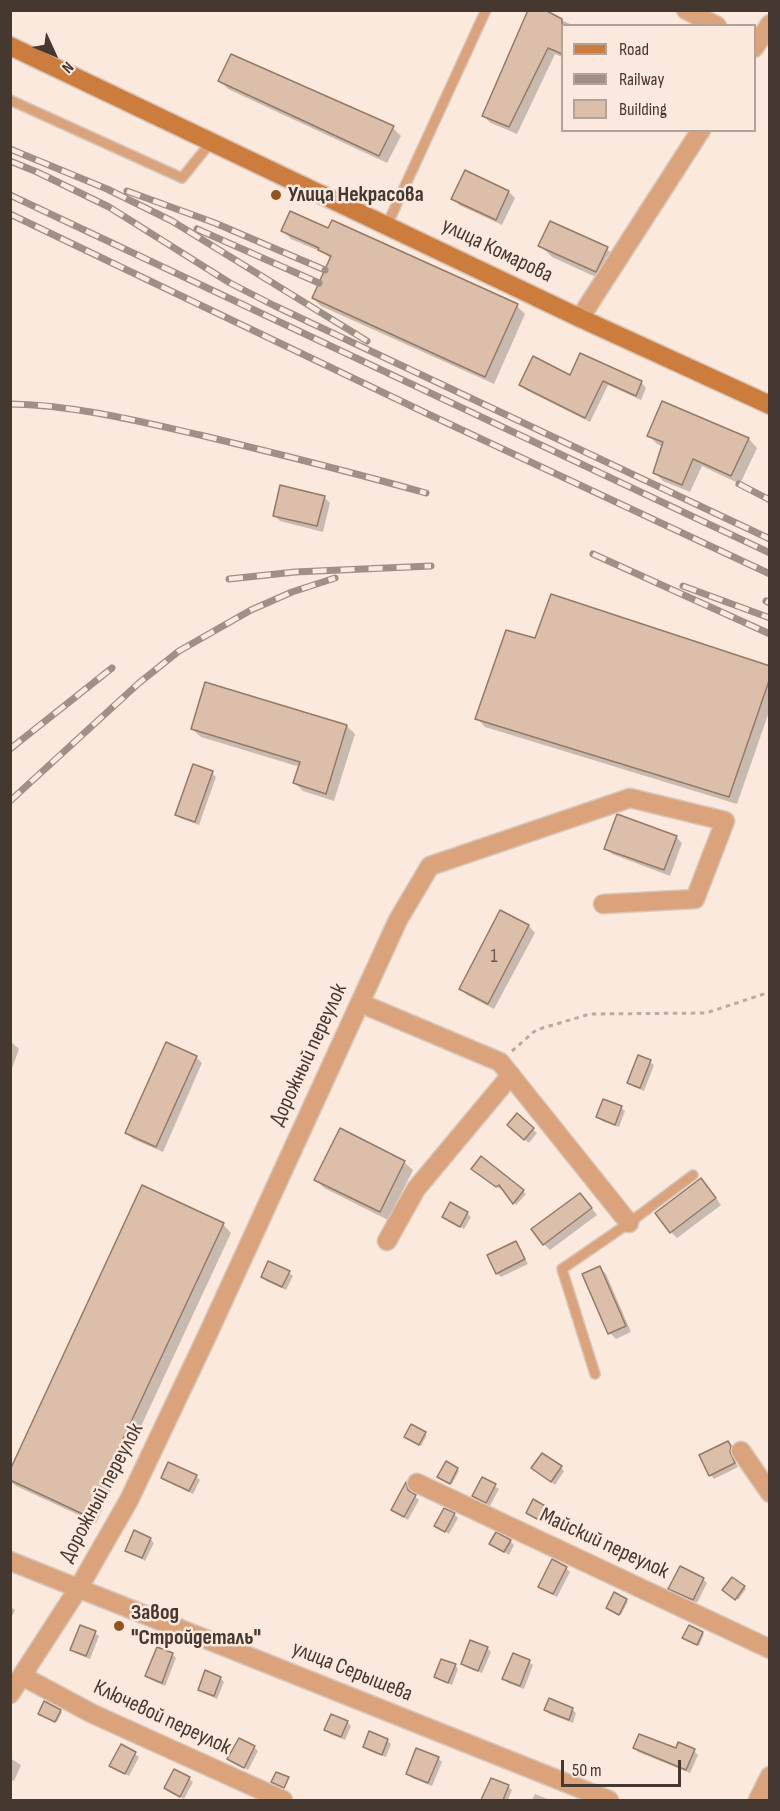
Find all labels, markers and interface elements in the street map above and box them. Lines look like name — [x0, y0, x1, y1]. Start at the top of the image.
north arrow — [24, 24, 84, 84]
legend — [561, 24, 756, 132]
text: Road — [619, 39, 649, 60]
text: N — [58, 57, 77, 77]
text: Railway — [619, 69, 664, 90]
text: Building — [619, 99, 667, 120]
place label: Улица Некрасова — [288, 182, 424, 208]
marker: Улица Некрасова — [269, 188, 283, 202]
street label: улица Комарова — [437, 213, 557, 289]
house number: 1 — [491, 945, 497, 969]
street label: Дорожный переулок — [265, 980, 353, 1130]
street label: Дорожный переулок — [54, 1419, 150, 1567]
street label: Майский переулок — [535, 1503, 673, 1585]
place label: Завод "Стройдеталь" — [131, 1600, 261, 1652]
marker: Завод "Стройдеталь" — [112, 1619, 126, 1633]
street label: улица Серышева — [288, 1636, 416, 1708]
street label: Ключевой переулок — [89, 1675, 235, 1761]
scale bar — [564, 1748, 684, 1786]
text: 50 m — [572, 1760, 602, 1781]

